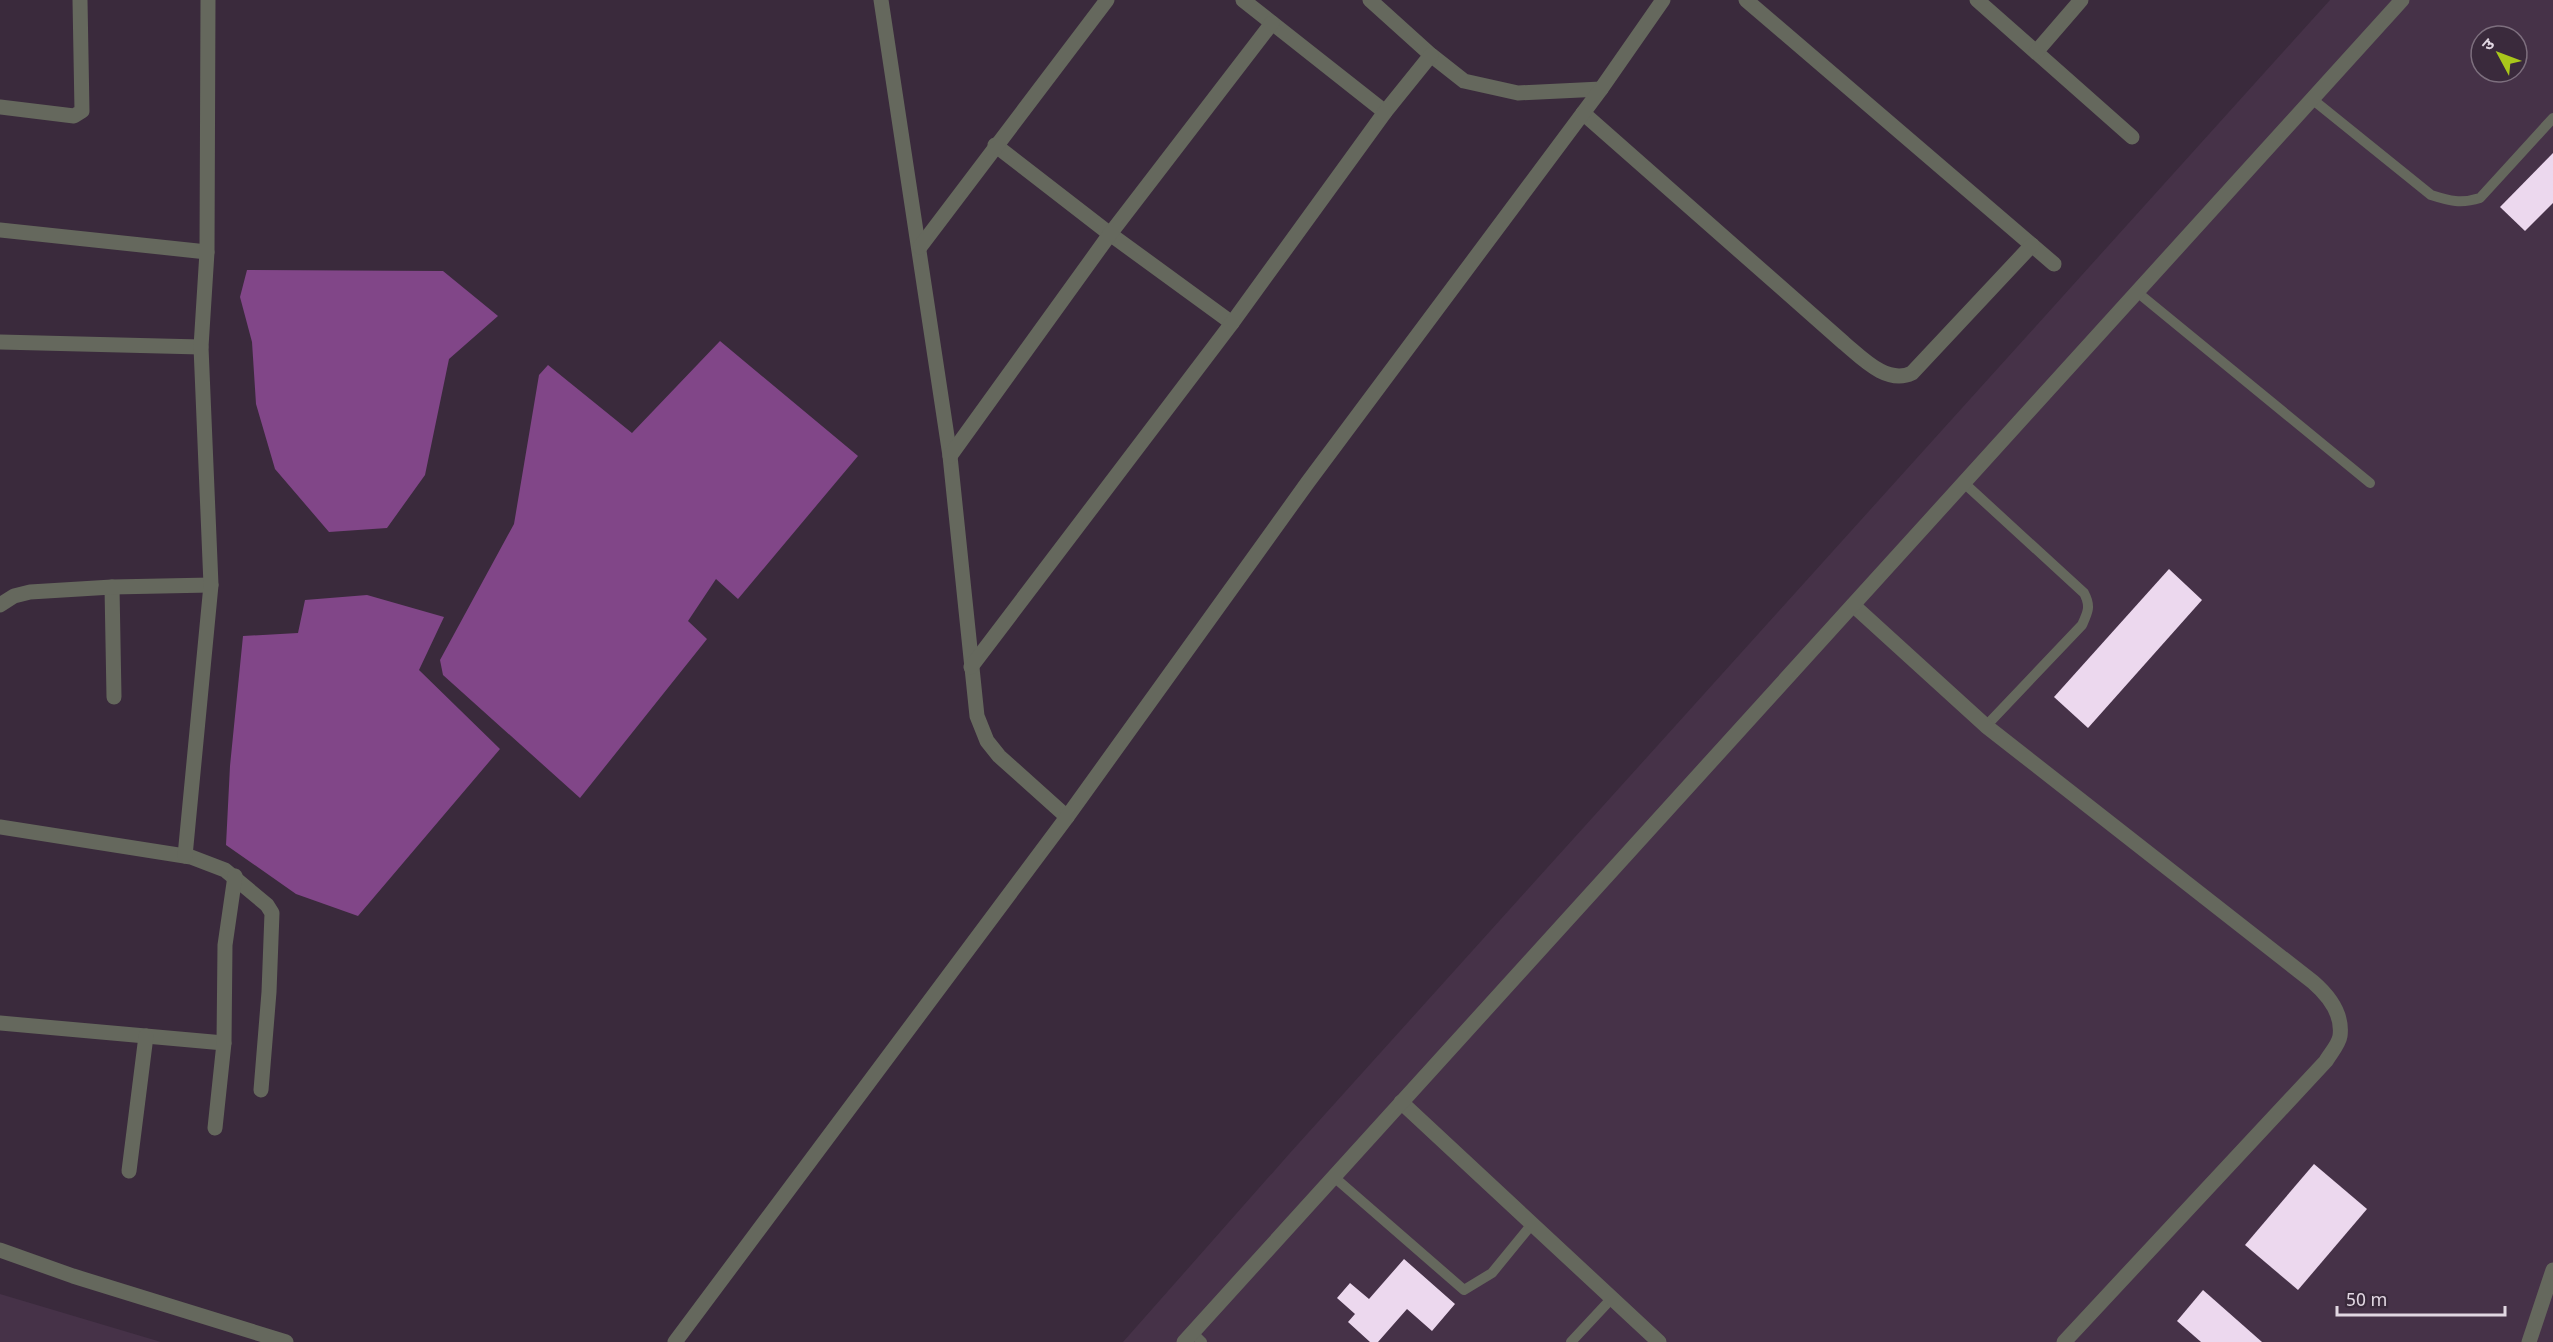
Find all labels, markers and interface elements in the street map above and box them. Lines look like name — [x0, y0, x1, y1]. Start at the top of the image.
north arrow — [2469, 24, 2529, 84]
text: उ — [2479, 35, 2501, 56]
scale bar — [2337, 1279, 2505, 1317]
text: 50 m — [2346, 1290, 2387, 1313]

